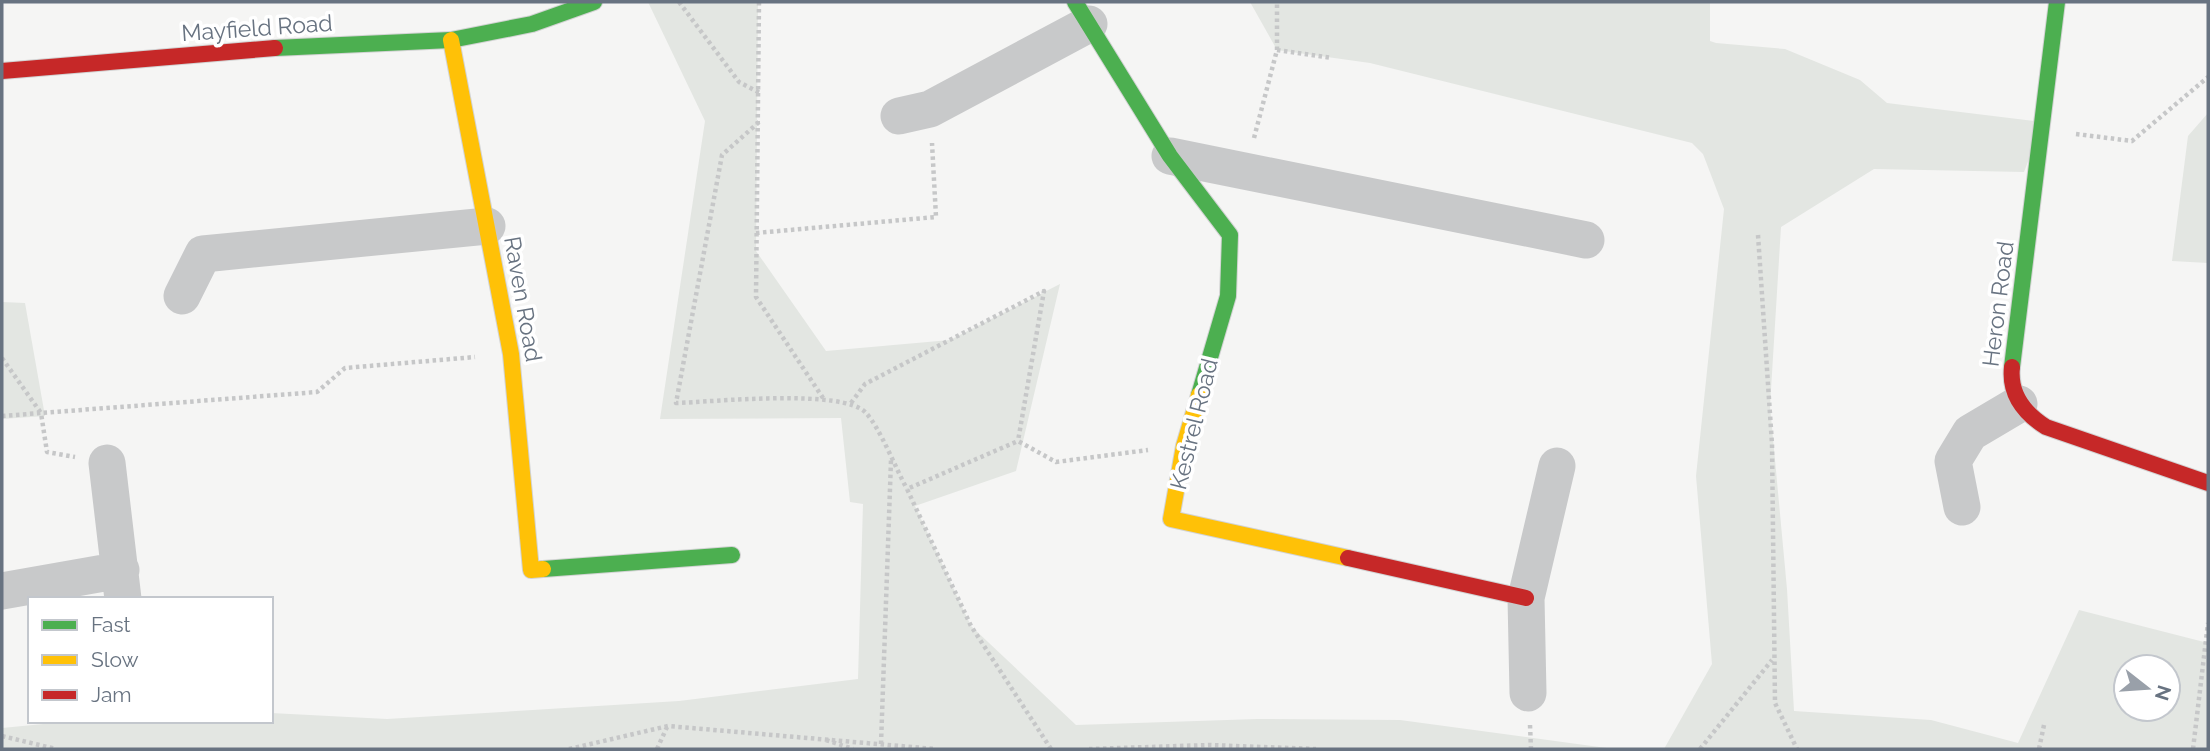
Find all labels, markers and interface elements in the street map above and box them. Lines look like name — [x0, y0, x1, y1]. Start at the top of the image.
street label: Mayfield Road — [181, 9, 333, 46]
street label: Raven Road — [499, 234, 548, 364]
street label: Heron Road — [1976, 240, 2019, 368]
street label: Kestrel Road — [1164, 356, 1223, 492]
legend — [28, 597, 273, 723]
text: Fast — [91, 612, 131, 637]
text: Slow — [91, 647, 139, 672]
north arrow — [2112, 653, 2182, 723]
text: Jam — [91, 682, 132, 707]
text: N — [2151, 683, 2176, 703]

